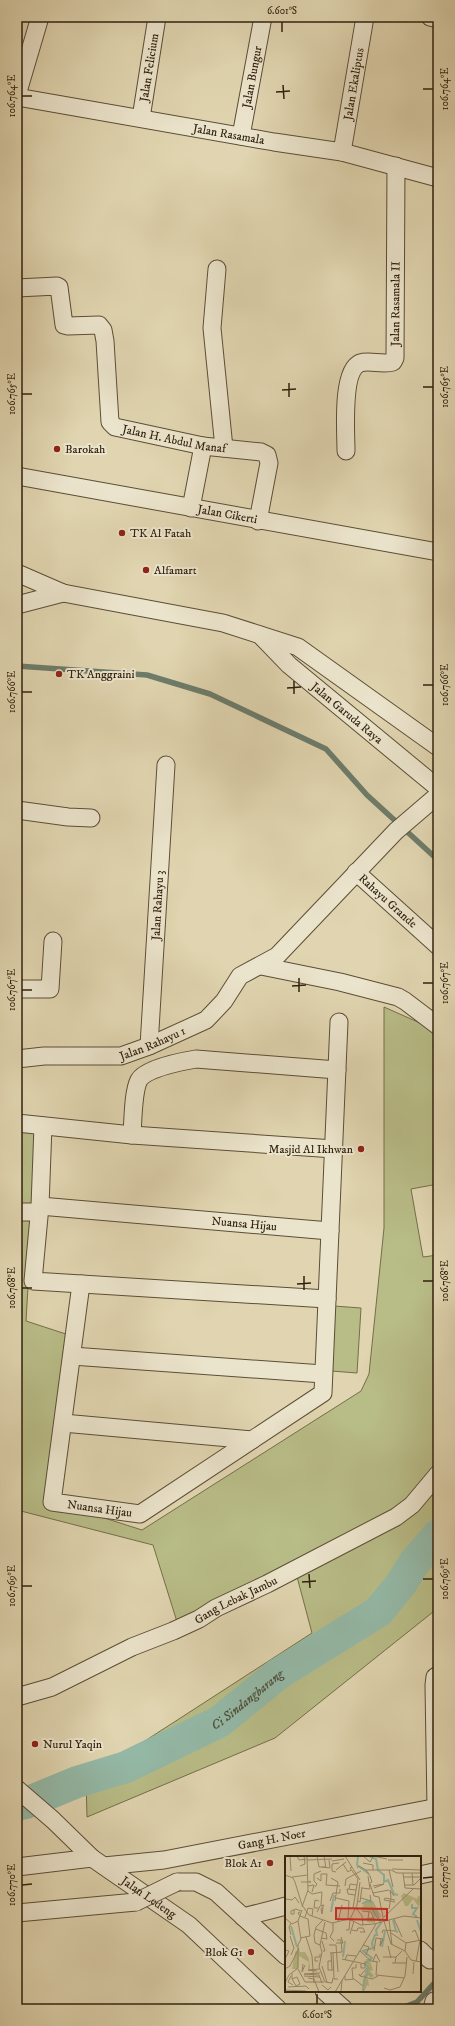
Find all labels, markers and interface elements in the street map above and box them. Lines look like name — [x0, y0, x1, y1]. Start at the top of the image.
text: 6.601°S — [267, 5, 297, 17]
street label: Jalan Felicium — [137, 32, 162, 104]
street label: Jalan Bungur — [239, 44, 266, 110]
street label: Jalan Ekaliptus — [340, 47, 368, 122]
text: 106.764°E — [439, 68, 451, 110]
text: 106.764°E — [6, 75, 18, 117]
street label: Jalan Rasamala — [191, 121, 266, 148]
street label: Jalan Rasamala II — [388, 261, 404, 347]
text: 106.765°E — [439, 366, 451, 408]
text: 106.765°E — [6, 373, 18, 415]
street label: Jalan H. Abdul Manaf — [120, 422, 229, 457]
place label: Barokah — [65, 442, 106, 457]
marker: Barokah — [52, 444, 62, 454]
street label: Jalan Cikerti — [195, 502, 259, 527]
place label: TK Al Fatah — [130, 526, 192, 541]
marker: TK Al Fatah — [117, 528, 127, 538]
place label: Alfamart — [154, 563, 197, 578]
marker: Alfamart — [141, 565, 151, 575]
text: 106.766°E — [439, 664, 451, 706]
place label: TK Anggraini — [67, 667, 135, 682]
marker: TK Anggraini — [54, 669, 64, 679]
text: 106.766°E — [6, 671, 18, 713]
street label: Jalan Garuda Raya — [307, 679, 386, 748]
street label: Jalan Rahayu 3 — [148, 870, 168, 942]
street label: Rahayu Grande — [355, 871, 420, 931]
text: 106.767°E — [439, 962, 451, 1004]
text: 106.767°E — [6, 969, 18, 1011]
street label: Jalan Rahayu 1 — [117, 1023, 188, 1064]
place label: Masjid Al Ikhwan — [268, 1142, 354, 1157]
marker: Masjid Al Ikhwan — [356, 1144, 366, 1154]
street label: Nuansa Hijau — [211, 1214, 278, 1234]
text: 106.768°E — [439, 1260, 451, 1302]
text: 106.768°E — [6, 1267, 18, 1309]
street label: Nuansa Hijau — [66, 1497, 133, 1521]
text: 106.769°E — [439, 1558, 451, 1600]
text: 106.769°E — [6, 1565, 18, 1607]
street label: Gang Lebak Jambu — [192, 1573, 280, 1628]
water label: Ci Sindangbarang — [209, 1665, 288, 1734]
place label: Nurul Yaqin — [43, 1737, 103, 1752]
marker: Nurul Yaqin — [30, 1739, 40, 1749]
street label: Gang H. Noer — [237, 1826, 307, 1854]
place label: Blok A1 — [225, 1856, 262, 1871]
inset map — [285, 1856, 421, 1992]
text: 106.770°E — [439, 1856, 451, 1898]
marker: Blok A1 — [265, 1858, 275, 1868]
text: 106.770°E — [6, 1864, 18, 1906]
street label: Jalan Ledeng — [117, 1873, 179, 1922]
place label: Blok G1 — [205, 1945, 243, 1960]
marker: Blok G1 — [246, 1947, 256, 1957]
text: 6.601°S — [302, 2009, 332, 2021]

